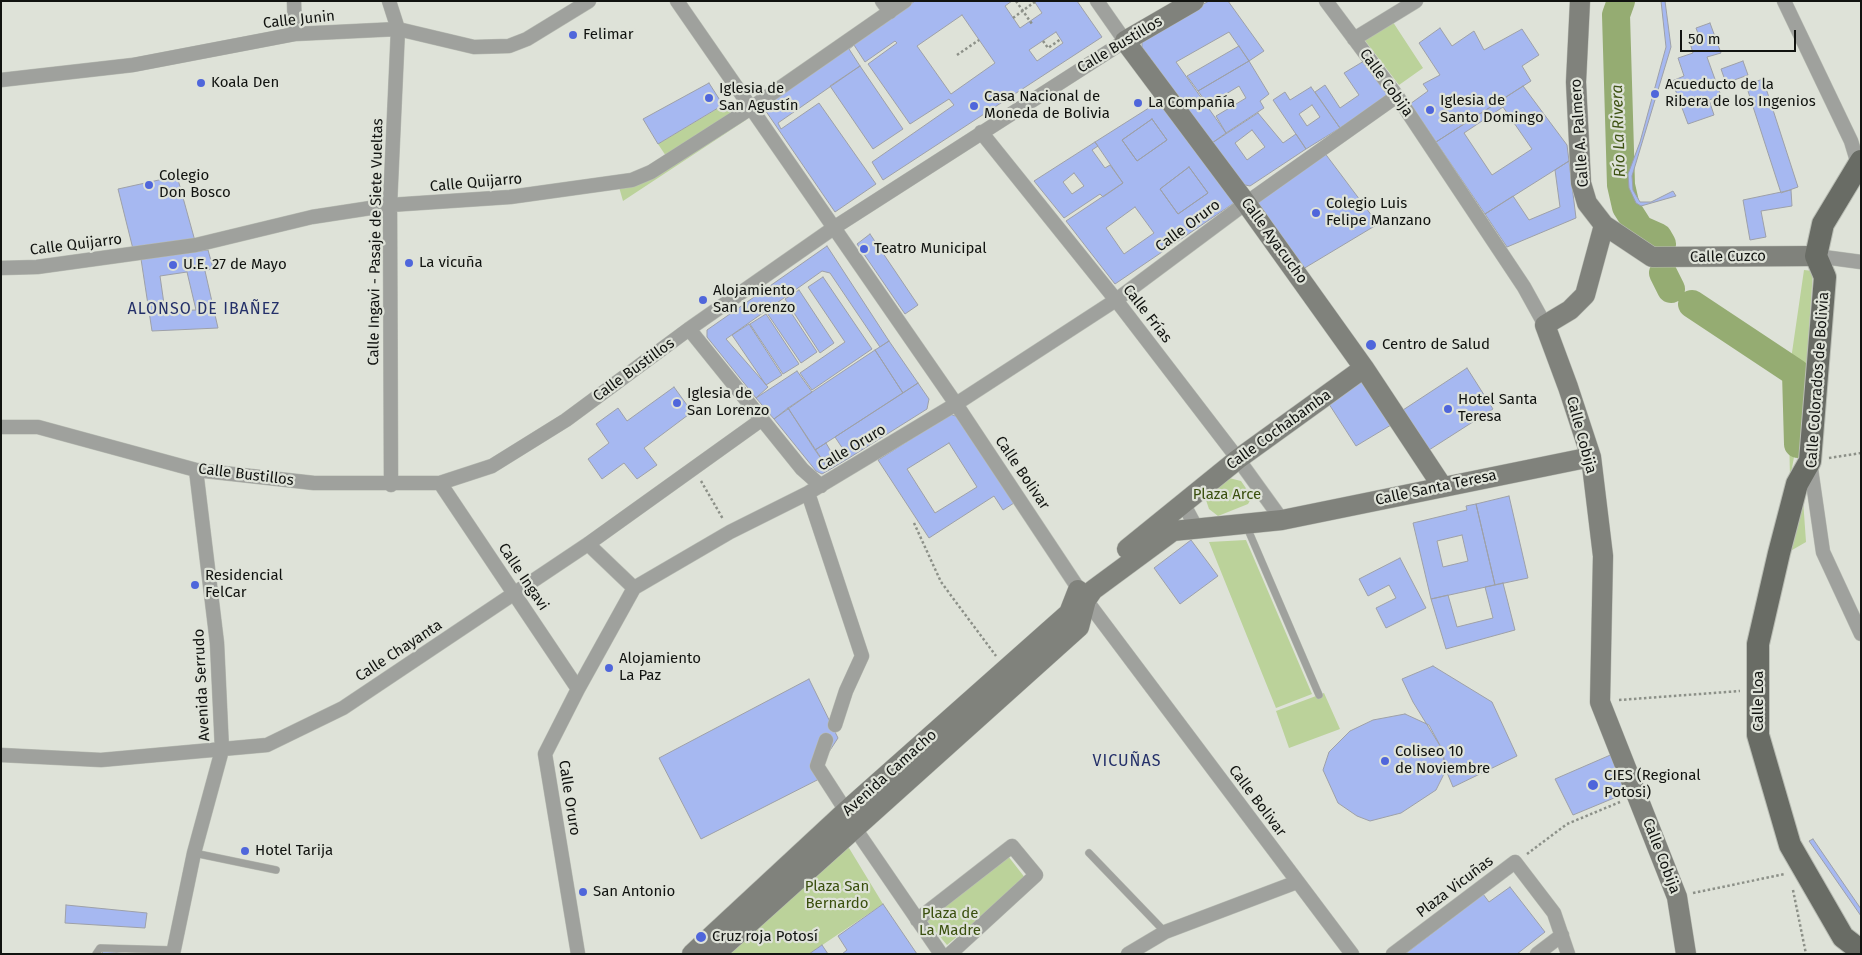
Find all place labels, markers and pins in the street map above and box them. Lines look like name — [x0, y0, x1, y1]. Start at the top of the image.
place label: Felimar — [583, 26, 633, 44]
marker: Felimar — [567, 29, 579, 41]
place label: Koala Den — [211, 74, 279, 92]
place label: Acueducto de la Ribera de los Ingenios — [1665, 76, 1816, 111]
marker: Koala Den — [195, 77, 207, 89]
place label: Iglesia de San Agustín — [719, 80, 799, 115]
place label: Casa Nacional de Moneda de Bolivia — [984, 88, 1110, 123]
marker: Acueducto de la Ribera de los Ingenios — [1649, 88, 1661, 100]
marker: Iglesia de San Agustín — [703, 92, 715, 104]
place label: Iglesia de Santo Domingo — [1440, 92, 1544, 127]
place label: La Compañía — [1148, 94, 1235, 112]
marker: La Compañía — [1132, 97, 1144, 109]
marker: Casa Nacional de Moneda de Bolivia — [968, 100, 980, 112]
marker: Iglesia de Santo Domingo — [1424, 104, 1436, 116]
place label: Colegio Don Bosco — [159, 167, 231, 202]
marker: Colegio Don Bosco — [143, 179, 155, 191]
place label: Colegio Luis Felipe Manzano — [1326, 195, 1431, 230]
marker: Colegio Luis Felipe Manzano — [1310, 207, 1322, 219]
place label: Teatro Municipal — [874, 240, 987, 258]
marker: Teatro Municipal — [858, 243, 870, 255]
place label: La vicuña — [419, 254, 483, 272]
place label: U.E. 27 de Mayo — [183, 256, 287, 274]
marker: La vicuña — [403, 257, 415, 269]
marker: U.E. 27 de Mayo — [167, 259, 179, 271]
place label: Alojamiento San Lorenzo — [713, 282, 795, 317]
marker: Alojamiento San Lorenzo — [697, 294, 709, 306]
place label: Centro de Salud — [1382, 336, 1490, 354]
marker: Centro de Salud — [1364, 338, 1378, 352]
place label: Iglesia de San Lorenzo — [687, 385, 769, 420]
place label: Hotel Santa Teresa — [1458, 391, 1537, 426]
marker: Iglesia de San Lorenzo — [671, 397, 683, 409]
marker: Hotel Santa Teresa — [1442, 403, 1454, 415]
place label: Residencial FelCar — [205, 567, 283, 602]
marker: Residencial FelCar — [189, 579, 201, 591]
place label: Alojamiento La Paz — [619, 650, 701, 685]
marker: Alojamiento La Paz — [603, 662, 615, 674]
place label: Coliseo 10 de Noviembre — [1395, 743, 1490, 778]
marker: Coliseo 10 de Noviembre — [1379, 755, 1391, 767]
place label: CIES (Regional Potosi) — [1604, 767, 1701, 802]
marker: CIES (Regional Potosi) — [1586, 778, 1600, 792]
place label: Hotel Tarija — [255, 842, 333, 860]
marker: Hotel Tarija — [239, 845, 251, 857]
place label: San Antonio — [593, 883, 675, 901]
marker: San Antonio — [577, 886, 589, 898]
place label: Cruz roja Potosí — [712, 928, 818, 946]
marker: Cruz roja Potosí — [694, 930, 708, 944]

